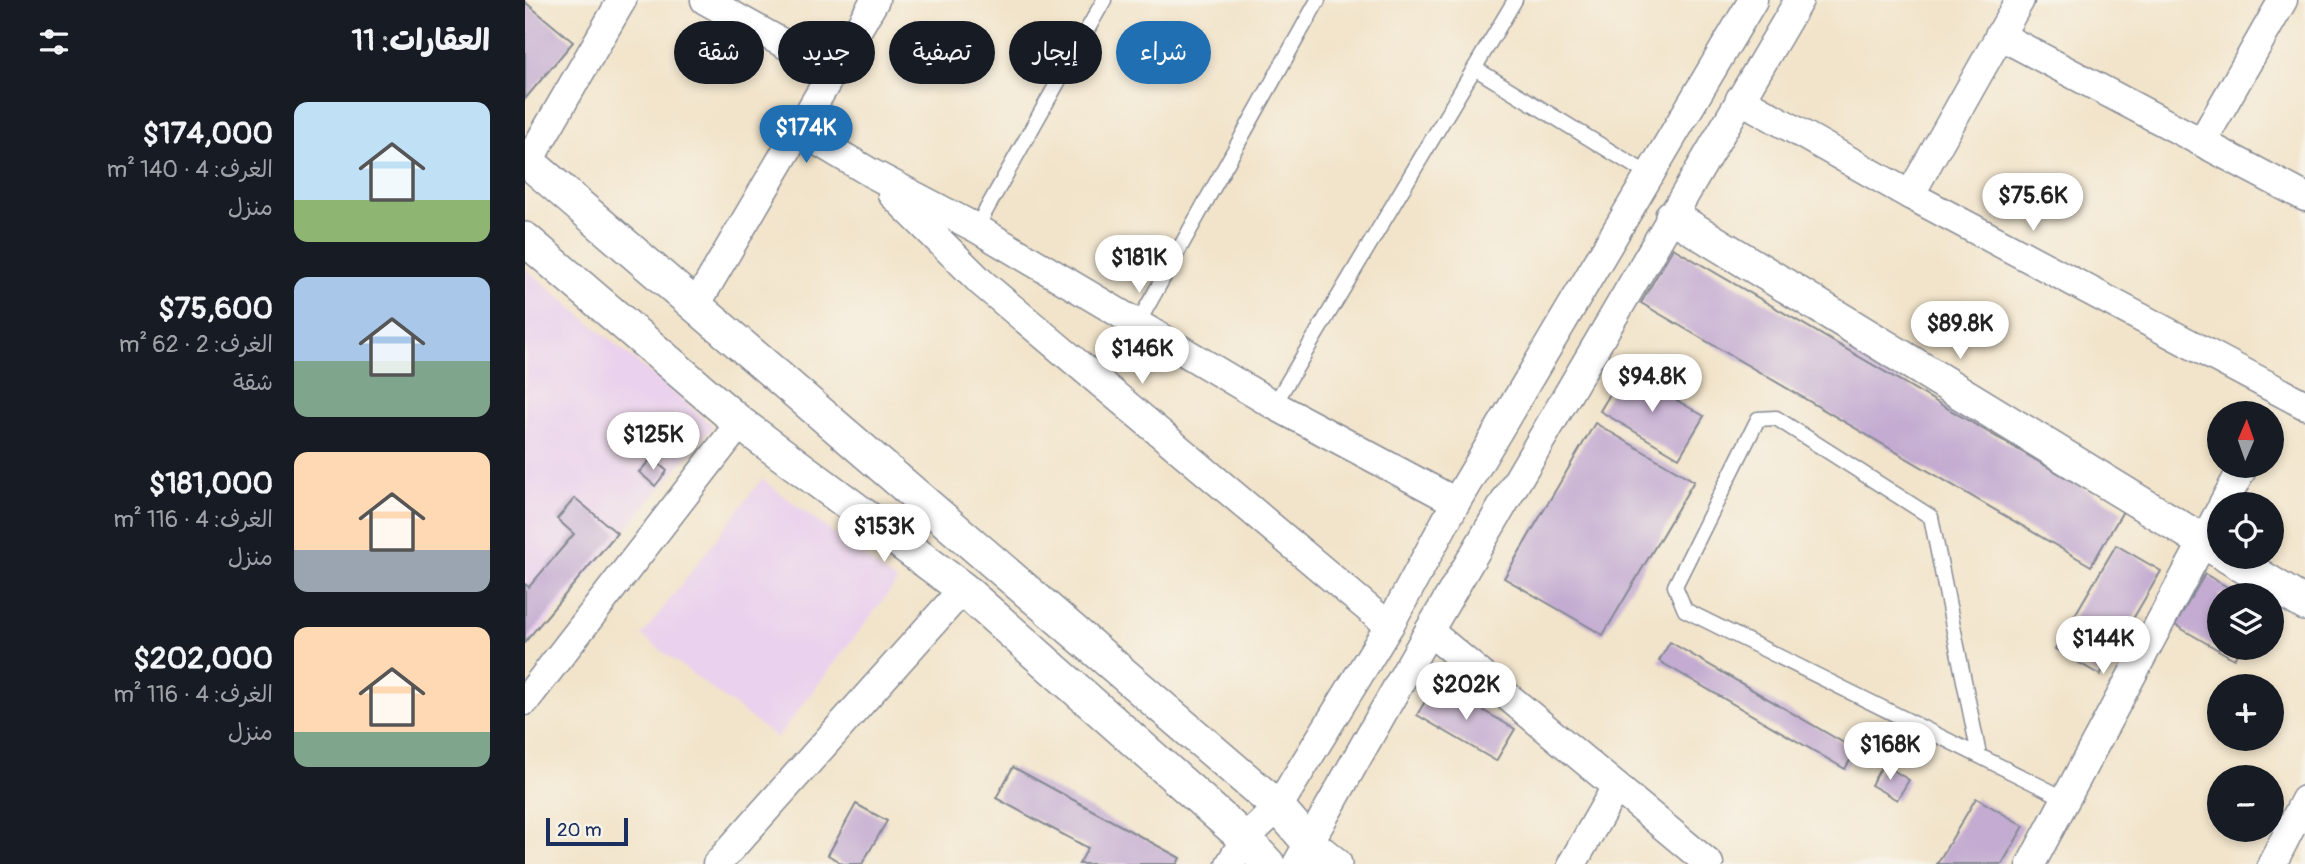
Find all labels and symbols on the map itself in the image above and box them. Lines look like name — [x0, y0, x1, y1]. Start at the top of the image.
pin: $174K — [757, 106, 855, 165]
pin: $75.6K — [1976, 174, 2090, 233]
pin: $181K — [1090, 236, 1188, 295]
pin: $89.8K — [1903, 302, 2017, 361]
pin: $146K — [1093, 326, 1191, 386]
pin: $94.8K — [1595, 354, 1709, 414]
north arrow — [2207, 401, 2284, 478]
pin: $125K — [604, 412, 702, 472]
pin: $153K — [835, 504, 933, 564]
pin: $144K — [2054, 616, 2152, 676]
pin: $202K — [1417, 662, 1515, 722]
pin: $168K — [1841, 722, 1939, 782]
scale bar — [546, 815, 628, 847]

